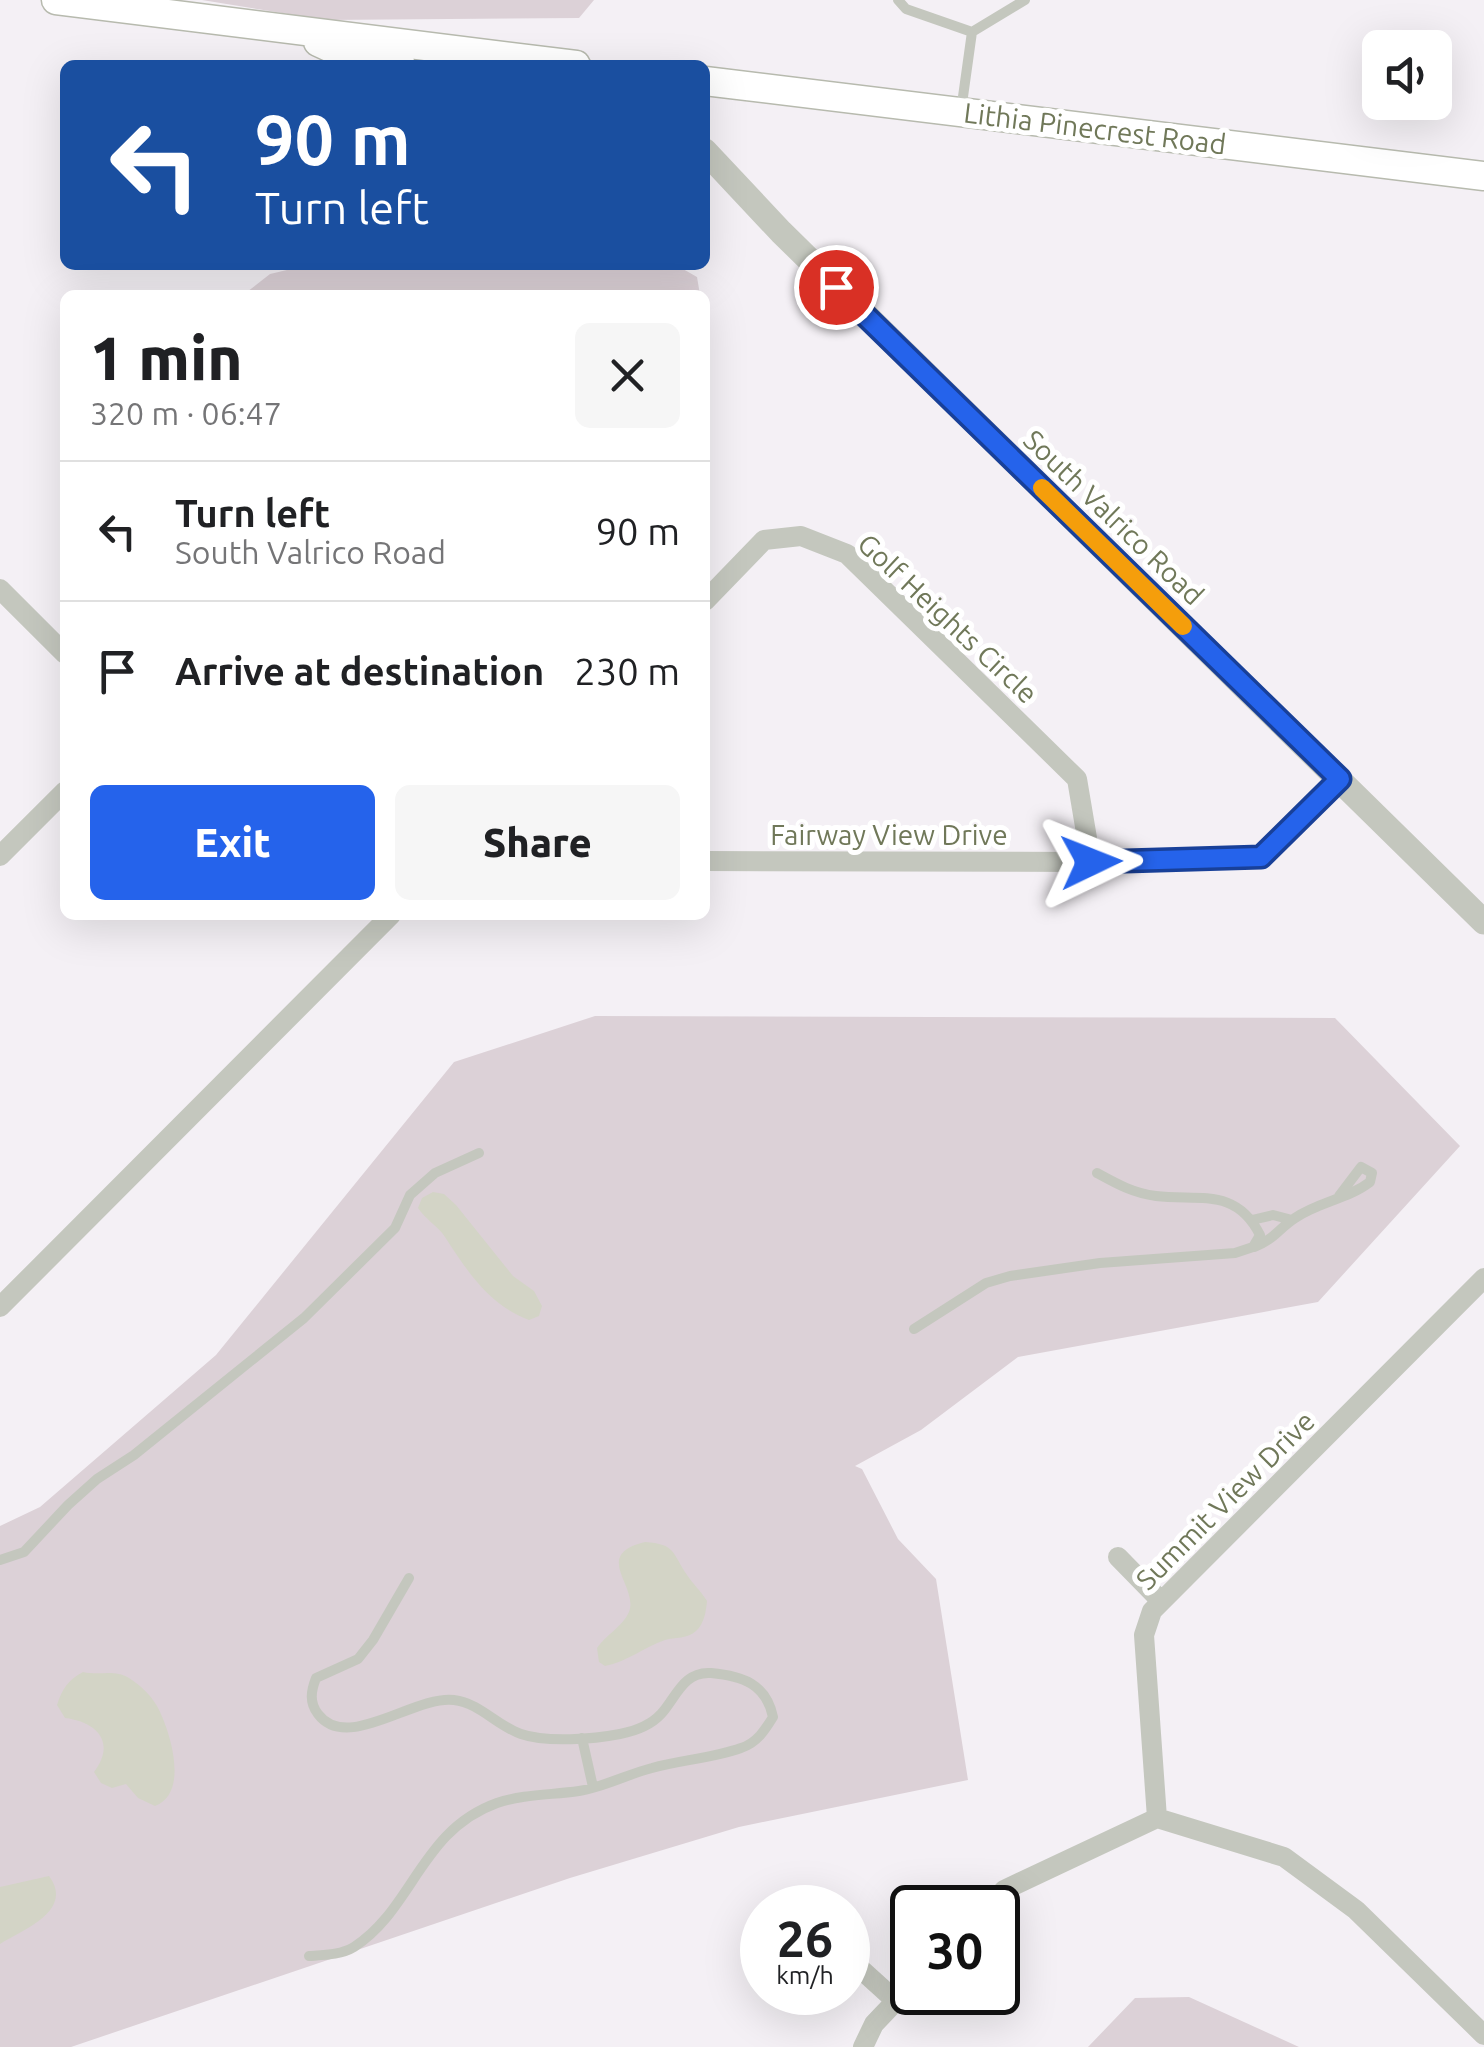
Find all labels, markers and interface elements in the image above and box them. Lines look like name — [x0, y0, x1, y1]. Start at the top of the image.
map controls — [1362, 30, 1452, 120]
button: sound — [1362, 30, 1452, 120]
street label: Lithia Pinecrest Road — [962, 97, 1228, 159]
icon: left — [90, 100, 220, 230]
text: 90 m — [255, 100, 411, 178]
text: Turn left — [255, 182, 429, 233]
pin — [794, 245, 879, 330]
icon: arrive — [809, 260, 864, 315]
button: close — [575, 323, 680, 428]
text: 1 min — [90, 324, 243, 391]
text: 320 m · 06:47 — [90, 395, 282, 431]
street label: South Valrico Road — [1018, 423, 1210, 611]
text: Turn left — [175, 492, 330, 534]
icon: left — [90, 504, 145, 559]
text: 90 m — [596, 510, 680, 552]
street label: Golf Heights Circle — [852, 527, 1044, 709]
text: South Valrico Road — [175, 534, 446, 570]
icon: arrive — [90, 644, 145, 699]
text: Arrive at destination — [175, 650, 544, 692]
text: 230 m — [574, 650, 680, 692]
button: Exit — [90, 785, 375, 900]
button: Share — [395, 785, 680, 900]
position arrow — [1039, 810, 1143, 914]
street label: Fairway View Drive — [770, 819, 1008, 850]
street label: Summit View Drive — [1130, 1405, 1320, 1595]
speed limit sign: 30 — [890, 1885, 1020, 2015]
text: 26 — [777, 1910, 833, 1966]
text: km/h — [776, 1961, 834, 1989]

